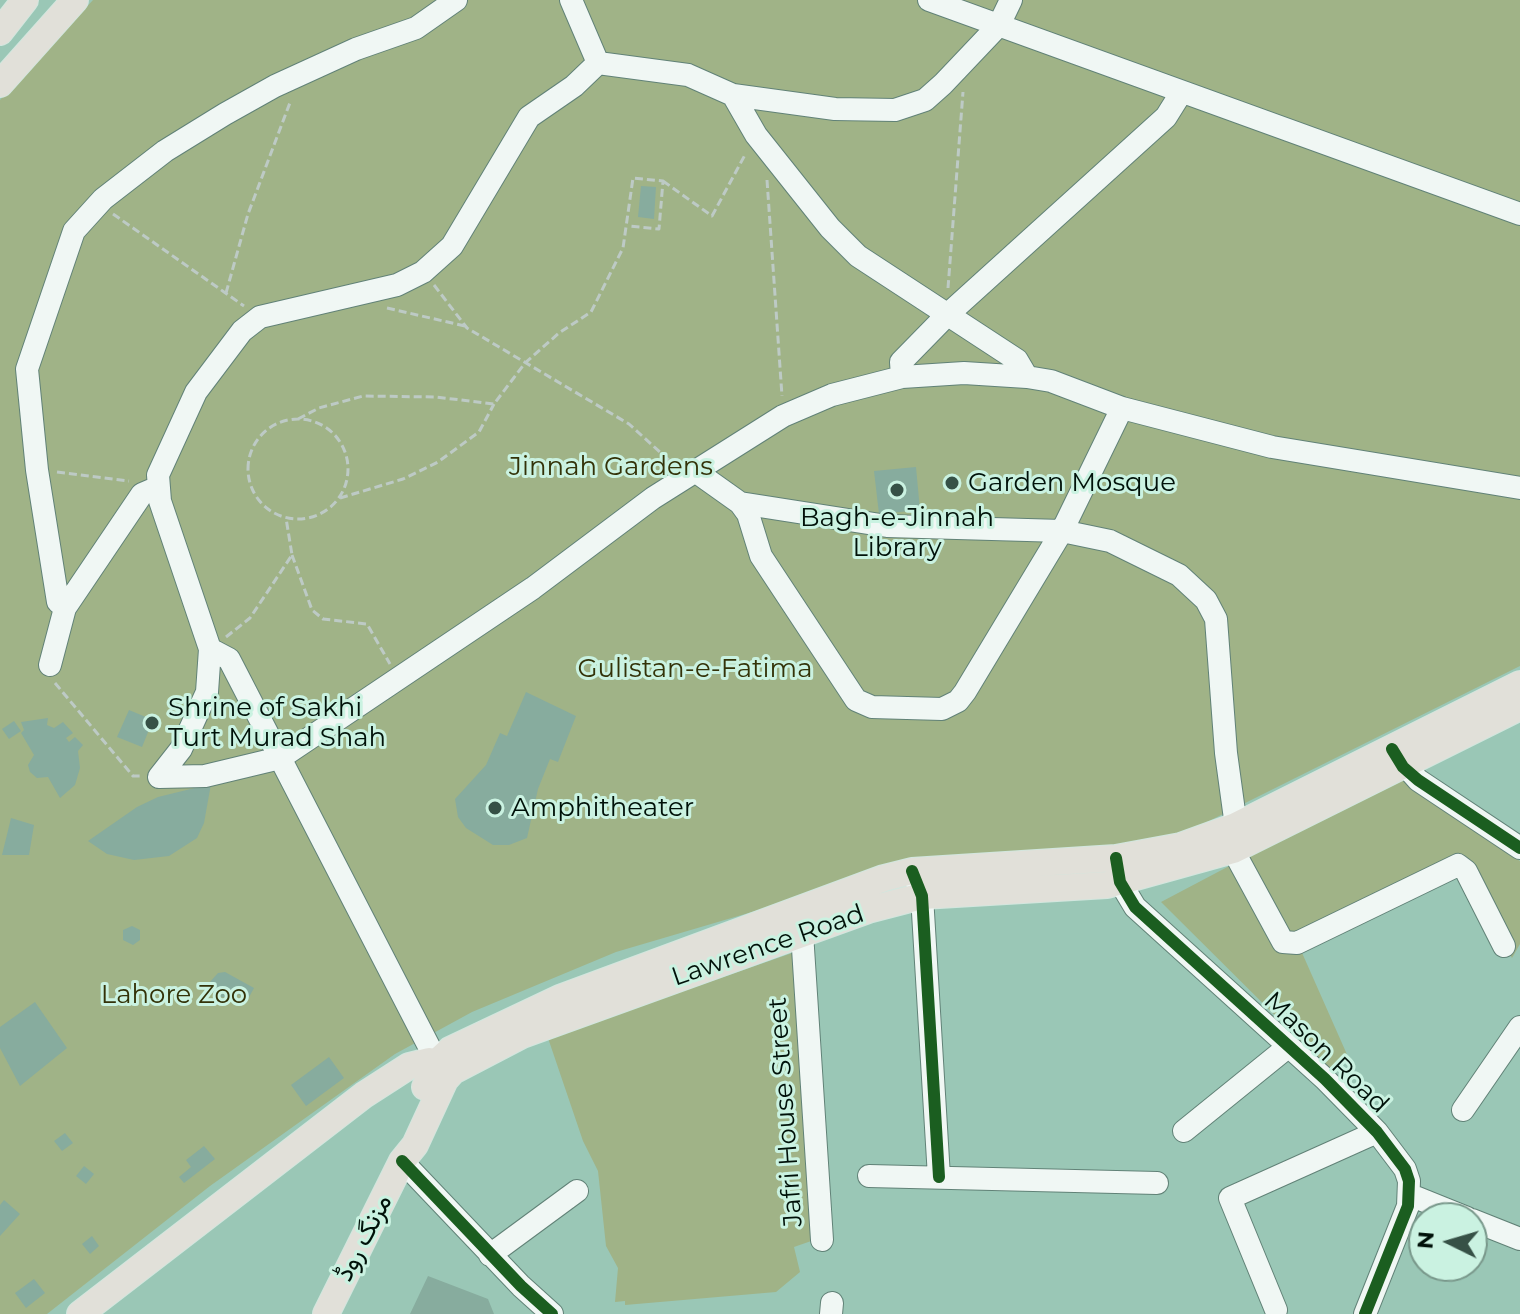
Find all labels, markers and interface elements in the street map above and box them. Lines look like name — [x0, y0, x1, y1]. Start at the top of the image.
park label: Jinnah Gardens — [509, 451, 713, 483]
place label: Garden Mosque — [968, 467, 1176, 499]
marker: Garden Mosque — [943, 474, 961, 492]
marker: Bagh-e-Jinnah Library — [888, 481, 906, 499]
place label: Bagh-e-Jinnah Library — [800, 502, 994, 564]
park label: Gulistan-e-Fatima — [577, 653, 813, 685]
place label: Shrine of Sakhi Turt Murad Shah — [168, 692, 386, 754]
marker: Shrine of Sakhi Turt Murad Shah — [143, 714, 161, 732]
place label: Amphitheater — [511, 792, 694, 824]
marker: Amphitheater — [486, 799, 504, 817]
street label: Lawrence Road — [668, 898, 868, 994]
park label: Lahore Zoo — [101, 979, 247, 1011]
street label: Mason Road — [1257, 986, 1395, 1120]
street label: Jafri House Street — [762, 996, 810, 1228]
street label: مزنگ روڈ — [329, 1189, 399, 1287]
north arrow — [1408, 1202, 1488, 1282]
text: N — [1411, 1230, 1440, 1250]

